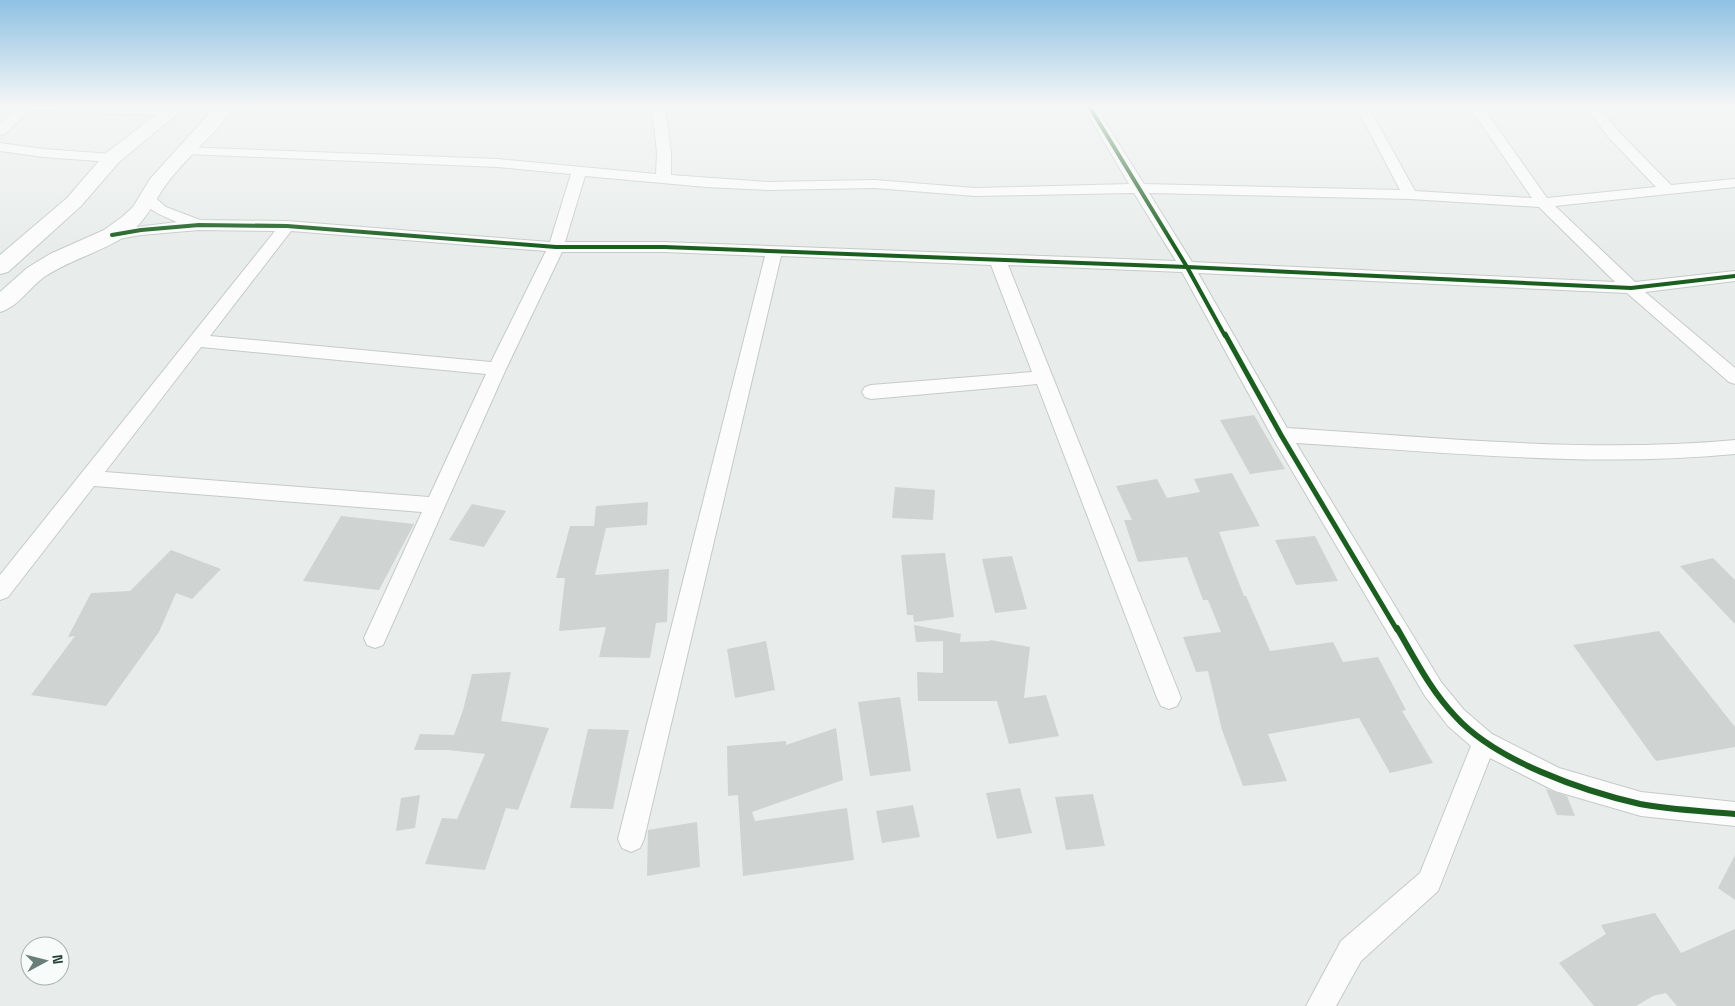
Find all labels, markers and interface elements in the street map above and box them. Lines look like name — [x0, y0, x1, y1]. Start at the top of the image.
north arrow — [20, 936, 70, 986]
text: N — [48, 954, 67, 965]

